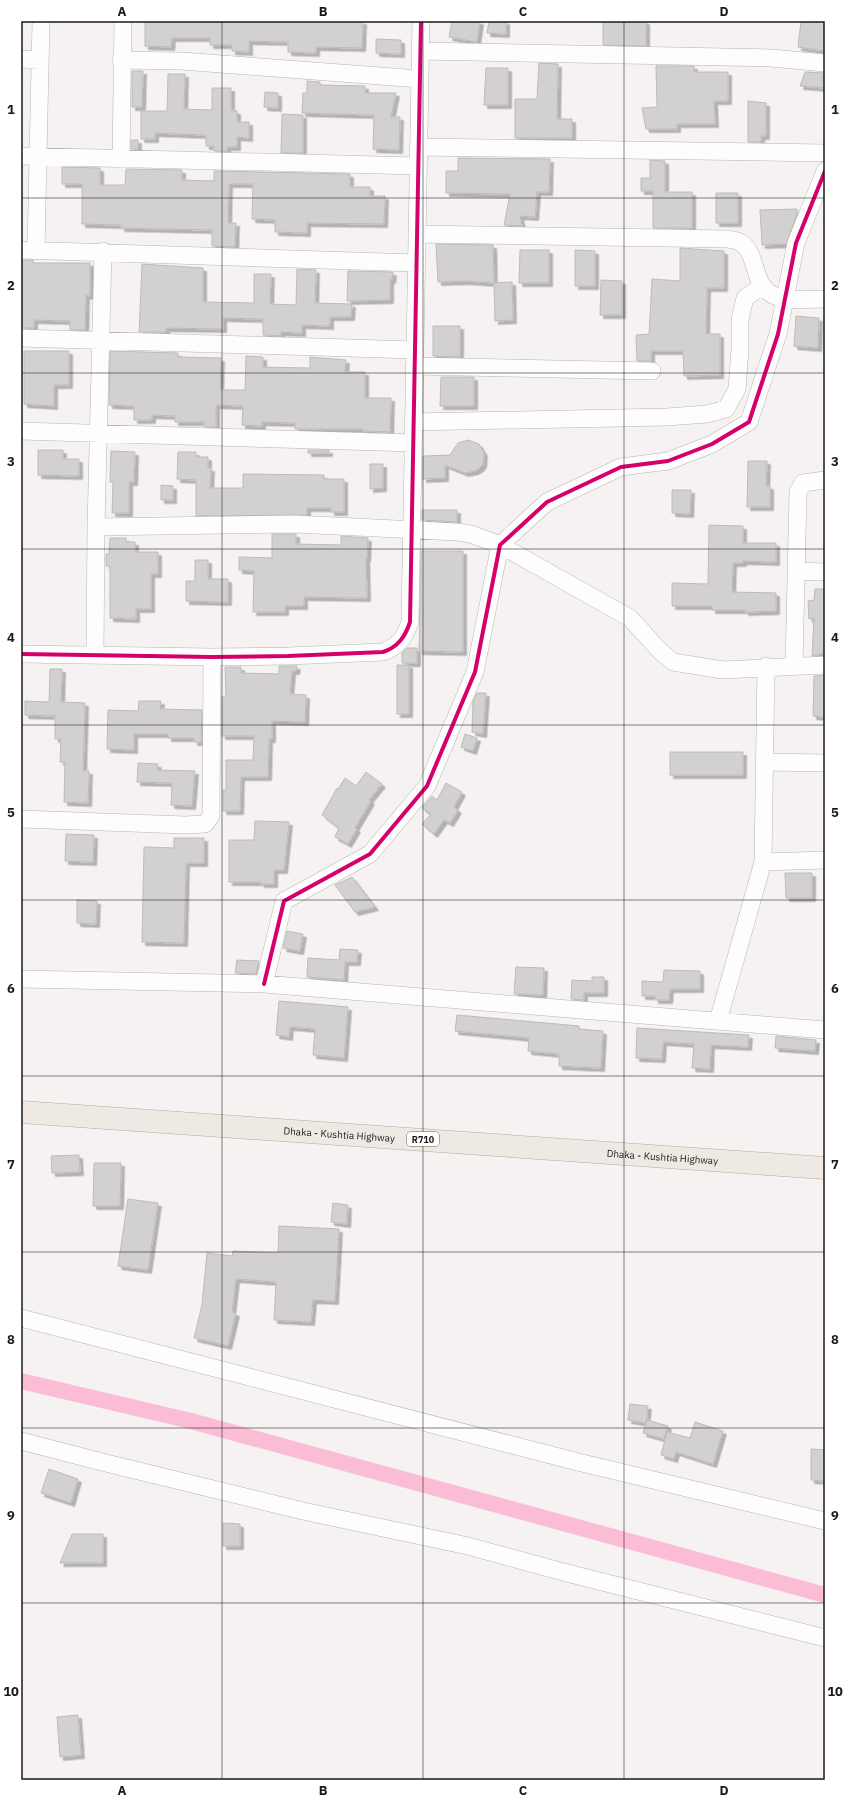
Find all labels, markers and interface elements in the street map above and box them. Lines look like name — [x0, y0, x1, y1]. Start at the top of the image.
text: A — [118, 3, 127, 20]
text: B — [319, 3, 328, 20]
text: C — [519, 3, 528, 20]
text: D — [719, 3, 729, 20]
text: 1 — [7, 101, 15, 118]
text: 1 — [831, 101, 839, 118]
text: 2 — [7, 277, 15, 294]
text: 2 — [831, 277, 839, 294]
text: 3 — [7, 453, 15, 470]
text: 3 — [831, 453, 839, 470]
text: 4 — [7, 629, 15, 646]
text: 4 — [831, 629, 839, 646]
text: 5 — [7, 804, 15, 821]
text: 5 — [831, 804, 839, 821]
text: 6 — [7, 980, 15, 997]
text: 6 — [831, 980, 839, 997]
street label: Dhaka - Kushtia Highway — [283, 1124, 395, 1145]
road number: R710 — [407, 1132, 439, 1146]
street label: Dhaka - Kushtia Highway — [606, 1146, 719, 1167]
text: 7 — [7, 1156, 15, 1173]
text: 7 — [831, 1156, 839, 1173]
text: 8 — [7, 1331, 15, 1348]
text: 8 — [831, 1331, 839, 1348]
text: 9 — [7, 1507, 15, 1524]
text: 9 — [831, 1507, 839, 1524]
text: 10 — [3, 1683, 19, 1700]
text: 10 — [827, 1683, 843, 1700]
text: A — [118, 1782, 127, 1799]
text: B — [319, 1782, 328, 1799]
text: C — [519, 1782, 528, 1799]
text: D — [719, 1782, 729, 1799]

